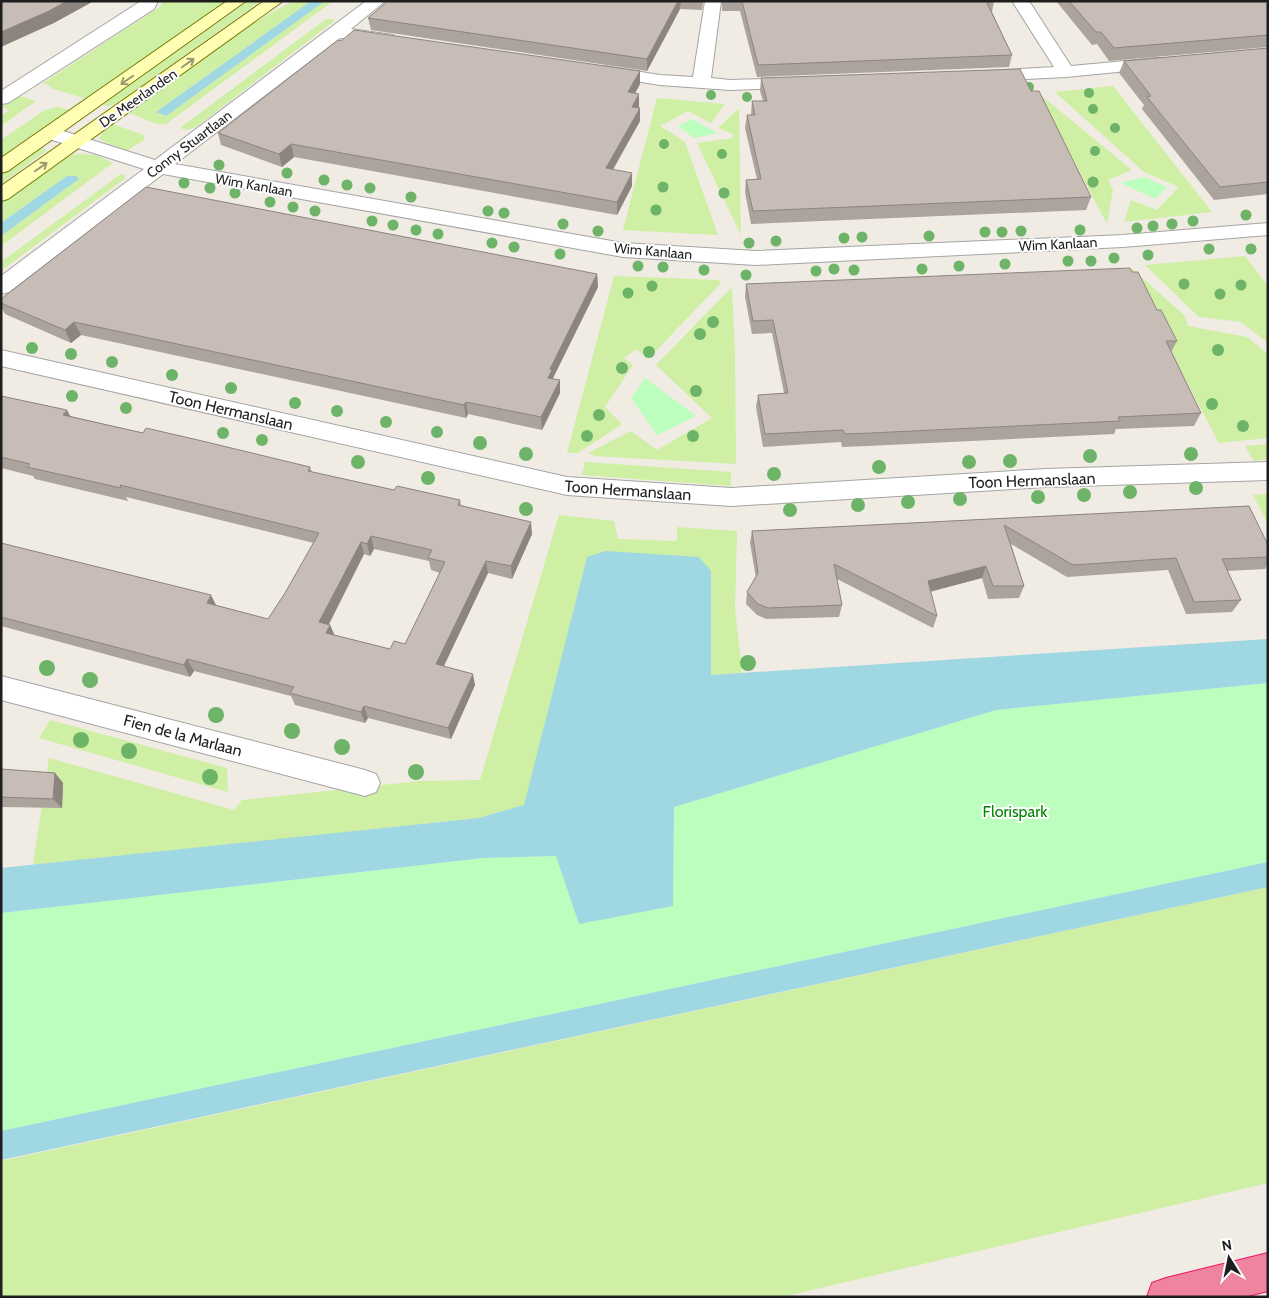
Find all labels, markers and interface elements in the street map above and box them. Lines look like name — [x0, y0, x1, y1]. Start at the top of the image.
one-way arrow — [181, 58, 195, 68]
street label: De Meerlanden — [96, 64, 181, 131]
one-way arrow — [120, 75, 134, 85]
street label: Conny Stuartlaan — [143, 106, 235, 182]
one-way arrow — [34, 162, 48, 172]
street label: Wim Kanlaan — [214, 169, 294, 201]
street label: Wim Kanlaan — [1018, 233, 1098, 255]
street label: Wim Kanlaan — [613, 239, 693, 263]
street label: Toon Hermanslaan — [167, 387, 295, 434]
street label: Toon Hermanslaan — [968, 469, 1096, 492]
street label: Toon Hermanslaan — [564, 477, 692, 504]
street label: Fien de la Marlaan — [122, 711, 244, 760]
park label: Florispark — [983, 802, 1048, 821]
north arrow — [1204, 1233, 1254, 1283]
text: N — [1220, 1235, 1233, 1255]

